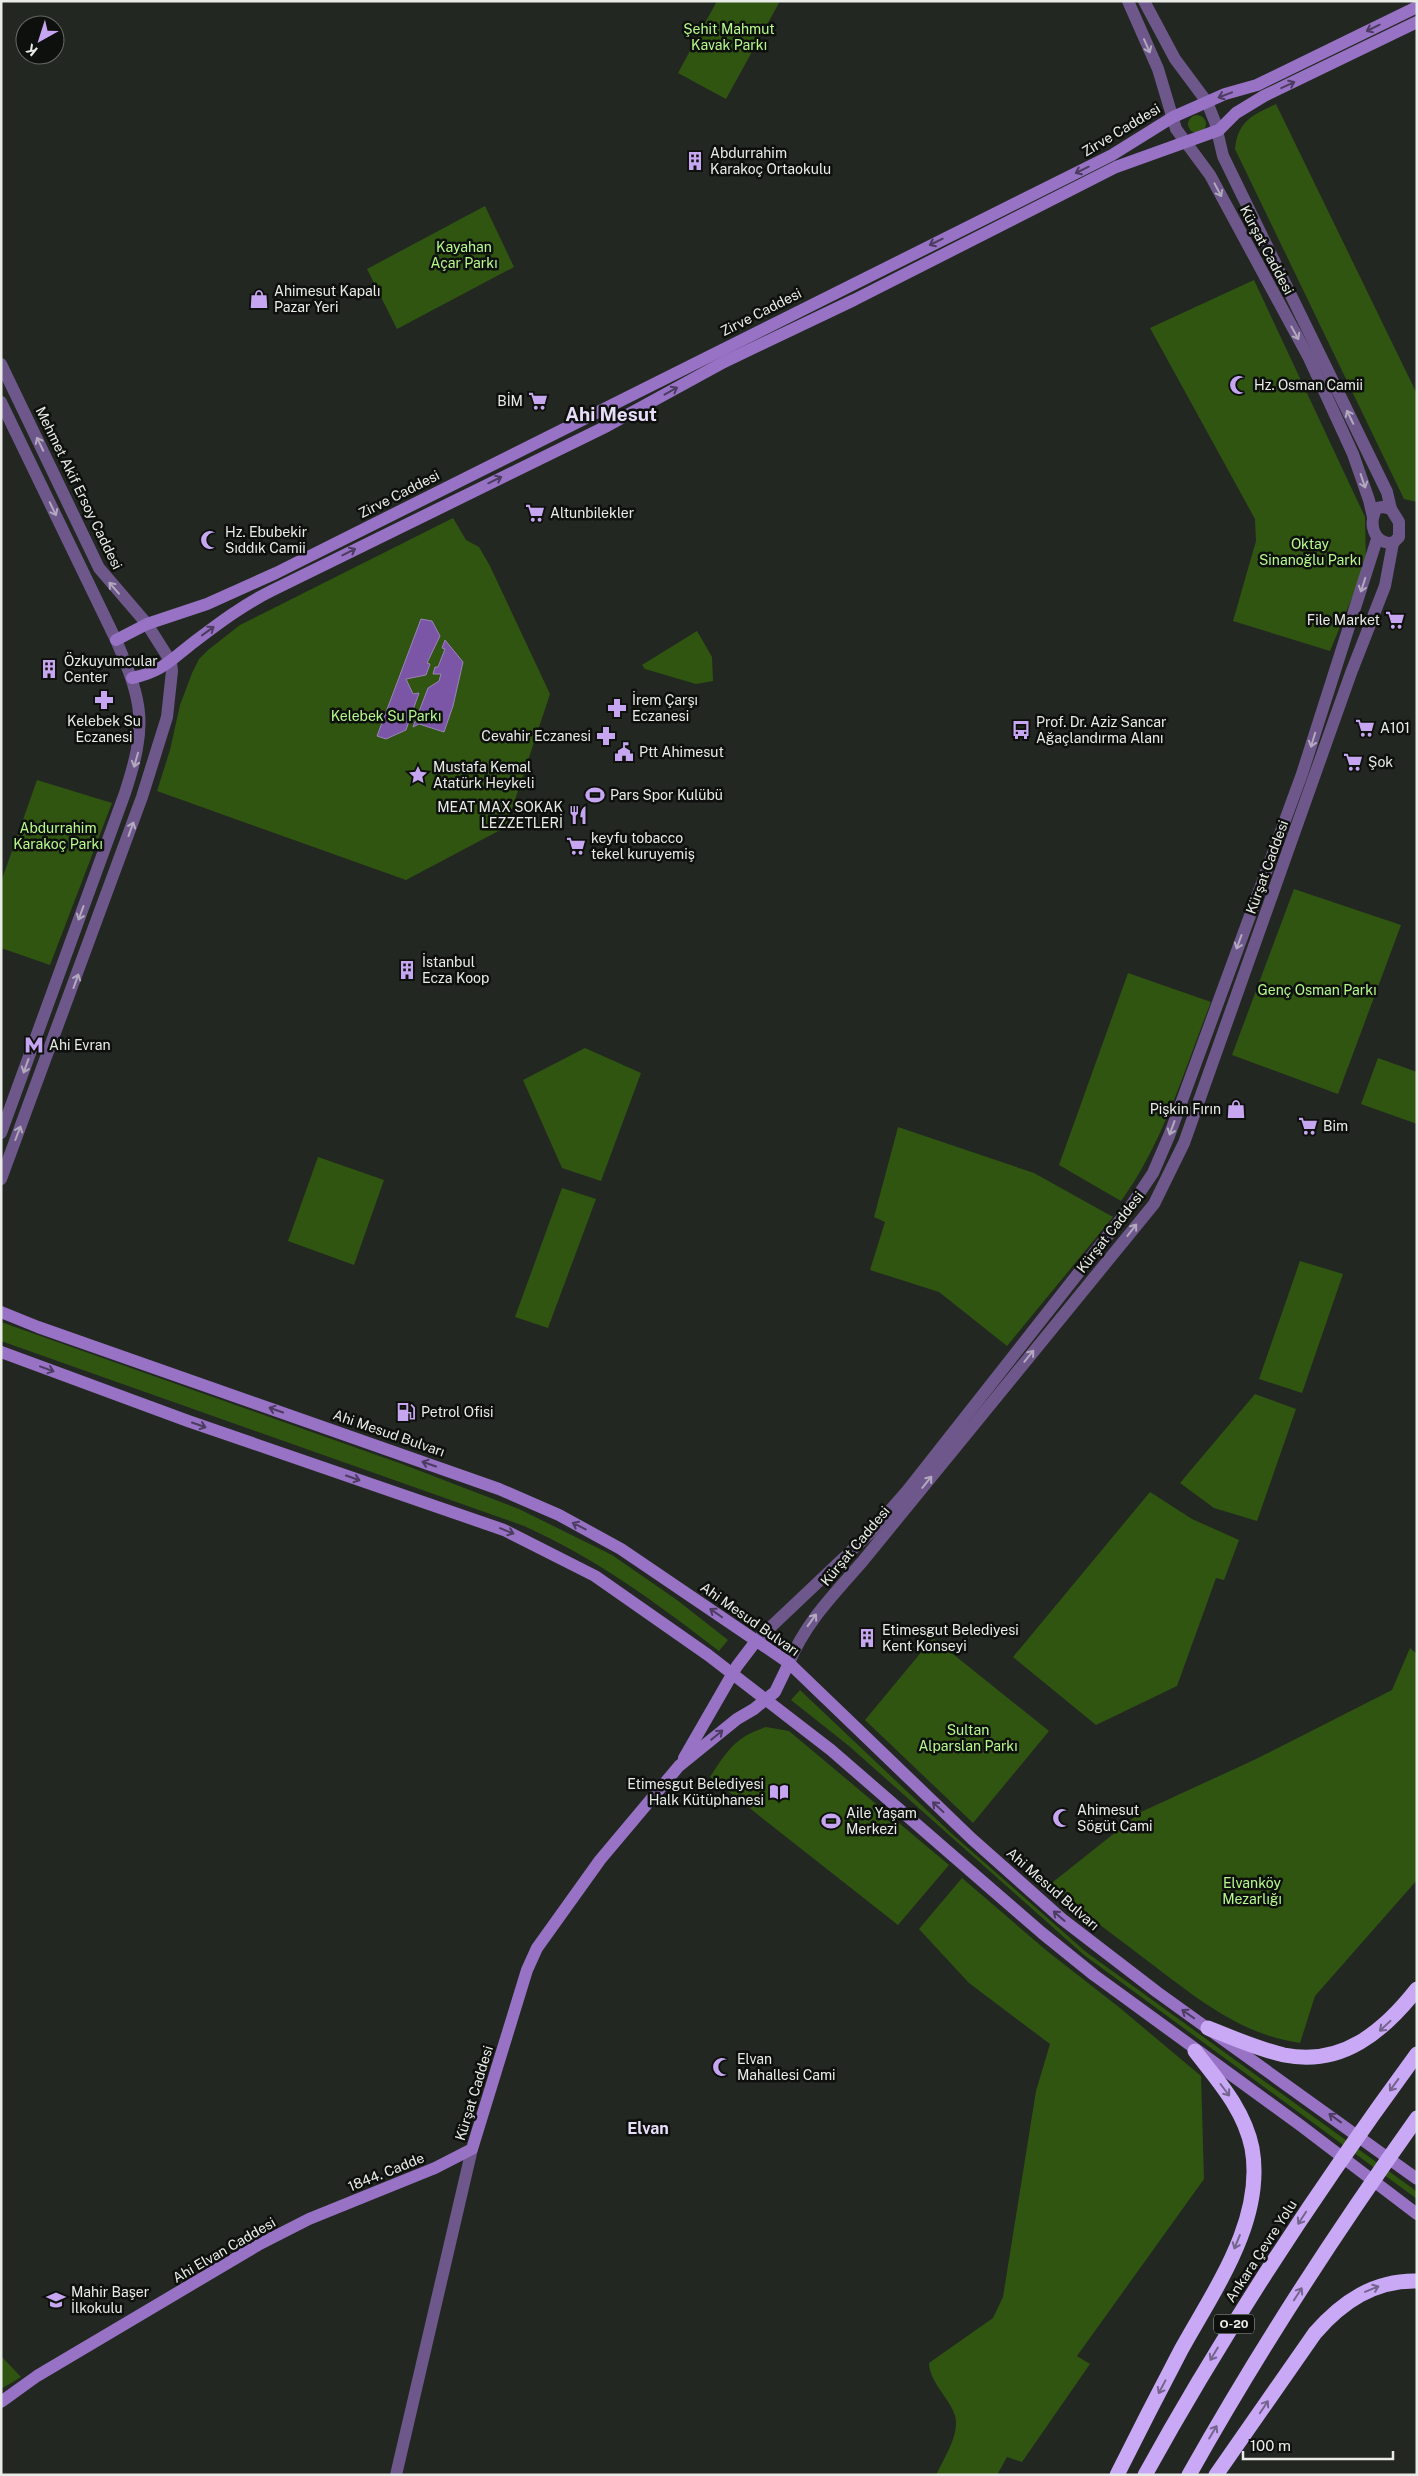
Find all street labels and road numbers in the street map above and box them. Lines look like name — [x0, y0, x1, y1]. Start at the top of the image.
street label: Zirve Caddesi — [1079, 100, 1163, 160]
street label: Kürşat Caddesi — [1237, 203, 1297, 297]
street label: Zirve Caddesi — [718, 285, 804, 339]
street label: Mehmet Akif Ersoy Caddesi — [33, 404, 125, 572]
street label: Zirve Caddesi — [356, 467, 442, 521]
street label: Kürşat Caddesi — [1243, 818, 1291, 916]
street label: Kürşat Caddesi — [1073, 1188, 1147, 1276]
street label: Ahi Mesud Bulvarı — [331, 1406, 447, 1460]
street label: Kürşat Caddesi — [817, 1503, 893, 1589]
street label: Ahi Mesud Bulvarı — [697, 1579, 803, 1659]
street label: Ahi Mesud Bulvarı — [1004, 1845, 1102, 1933]
street label: Kürşat Caddesi — [452, 2044, 496, 2142]
street label: 1844. Cadde — [346, 2149, 426, 2195]
street label: Ankara Çevre Yolu — [1222, 2197, 1300, 2305]
street label: Ahi Elvan Caddesi — [170, 2214, 278, 2286]
road number: O-20 — [1214, 2314, 1254, 2334]

